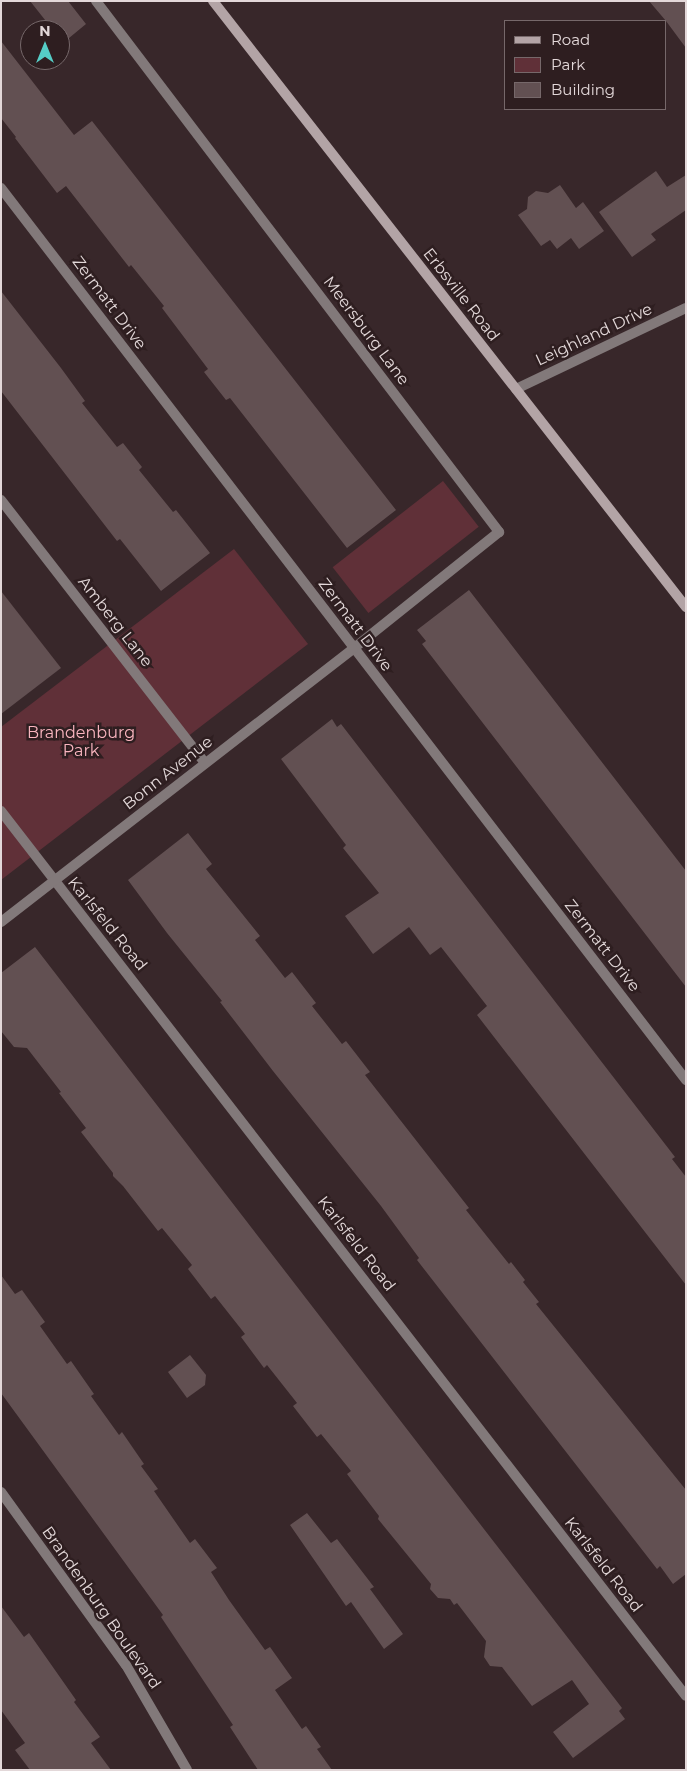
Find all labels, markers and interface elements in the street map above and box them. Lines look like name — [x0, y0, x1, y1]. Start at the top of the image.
north arrow — [20, 20, 70, 70]
legend — [504, 20, 667, 110]
text: N — [39, 22, 51, 40]
text: Road — [551, 30, 590, 49]
text: Park — [551, 55, 585, 74]
text: Building — [551, 80, 615, 99]
street label: Erbsville Road — [419, 245, 503, 345]
street label: Zermatt Drive — [68, 253, 150, 353]
street label: Meersburg Lane — [319, 273, 413, 389]
street label: Leighland Drive — [533, 300, 655, 370]
street label: Amberg Lane — [74, 573, 156, 671]
street label: Zermatt Drive — [314, 575, 396, 675]
park label: Brandenburg Park — [27, 723, 135, 761]
street label: Bonn Avenue — [119, 732, 217, 814]
street label: Karlsfeld Road — [63, 873, 151, 975]
street label: Zermatt Drive — [560, 896, 644, 996]
street label: Karlsfeld Road — [313, 1193, 399, 1295]
street label: Karlsfeld Road — [560, 1514, 646, 1616]
street label: Brandenburg Boulevard — [38, 1523, 164, 1693]

